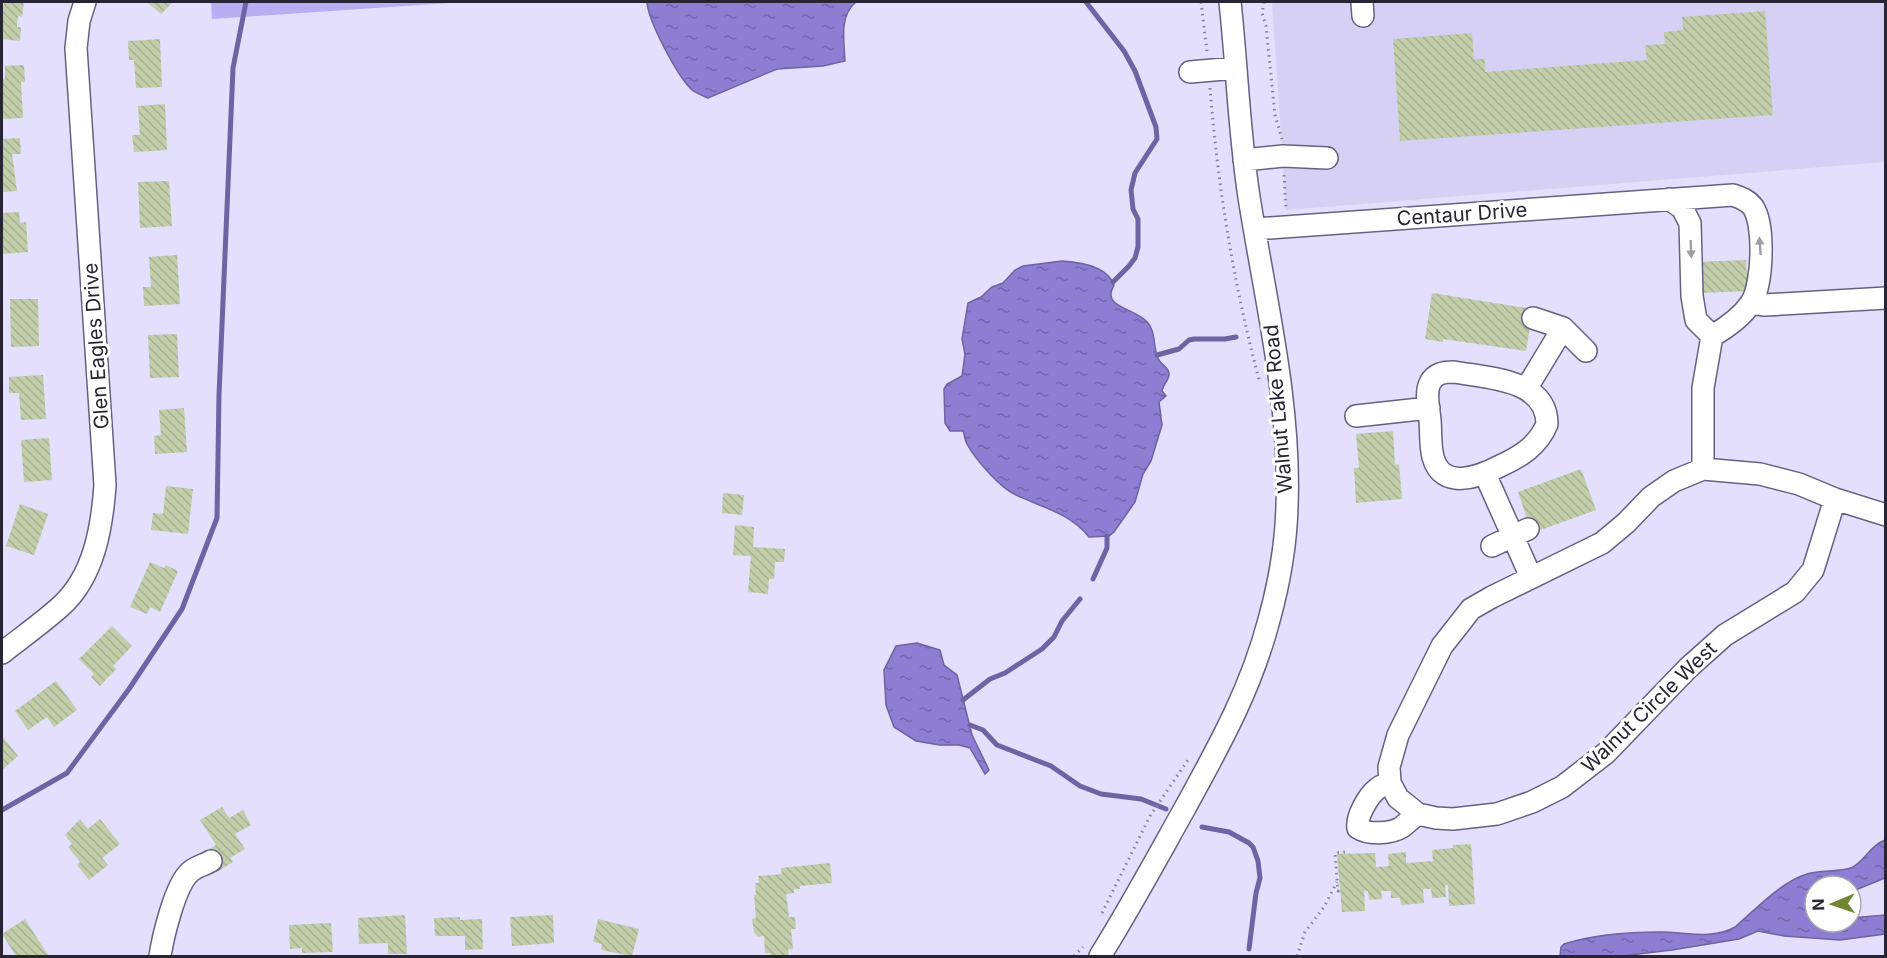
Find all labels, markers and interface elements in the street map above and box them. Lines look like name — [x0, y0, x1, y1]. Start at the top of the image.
street label: Centaur Drive — [1396, 197, 1528, 231]
one-way arrow — [1755, 236, 1765, 255]
one-way arrow — [1686, 239, 1695, 258]
street label: Glen Eagles Drive — [78, 262, 114, 430]
street label: Walnut Lake Road — [1259, 324, 1297, 494]
street label: Walnut Circle West — [1577, 636, 1722, 778]
north arrow — [1803, 874, 1863, 934]
text: N — [1808, 898, 1828, 911]

